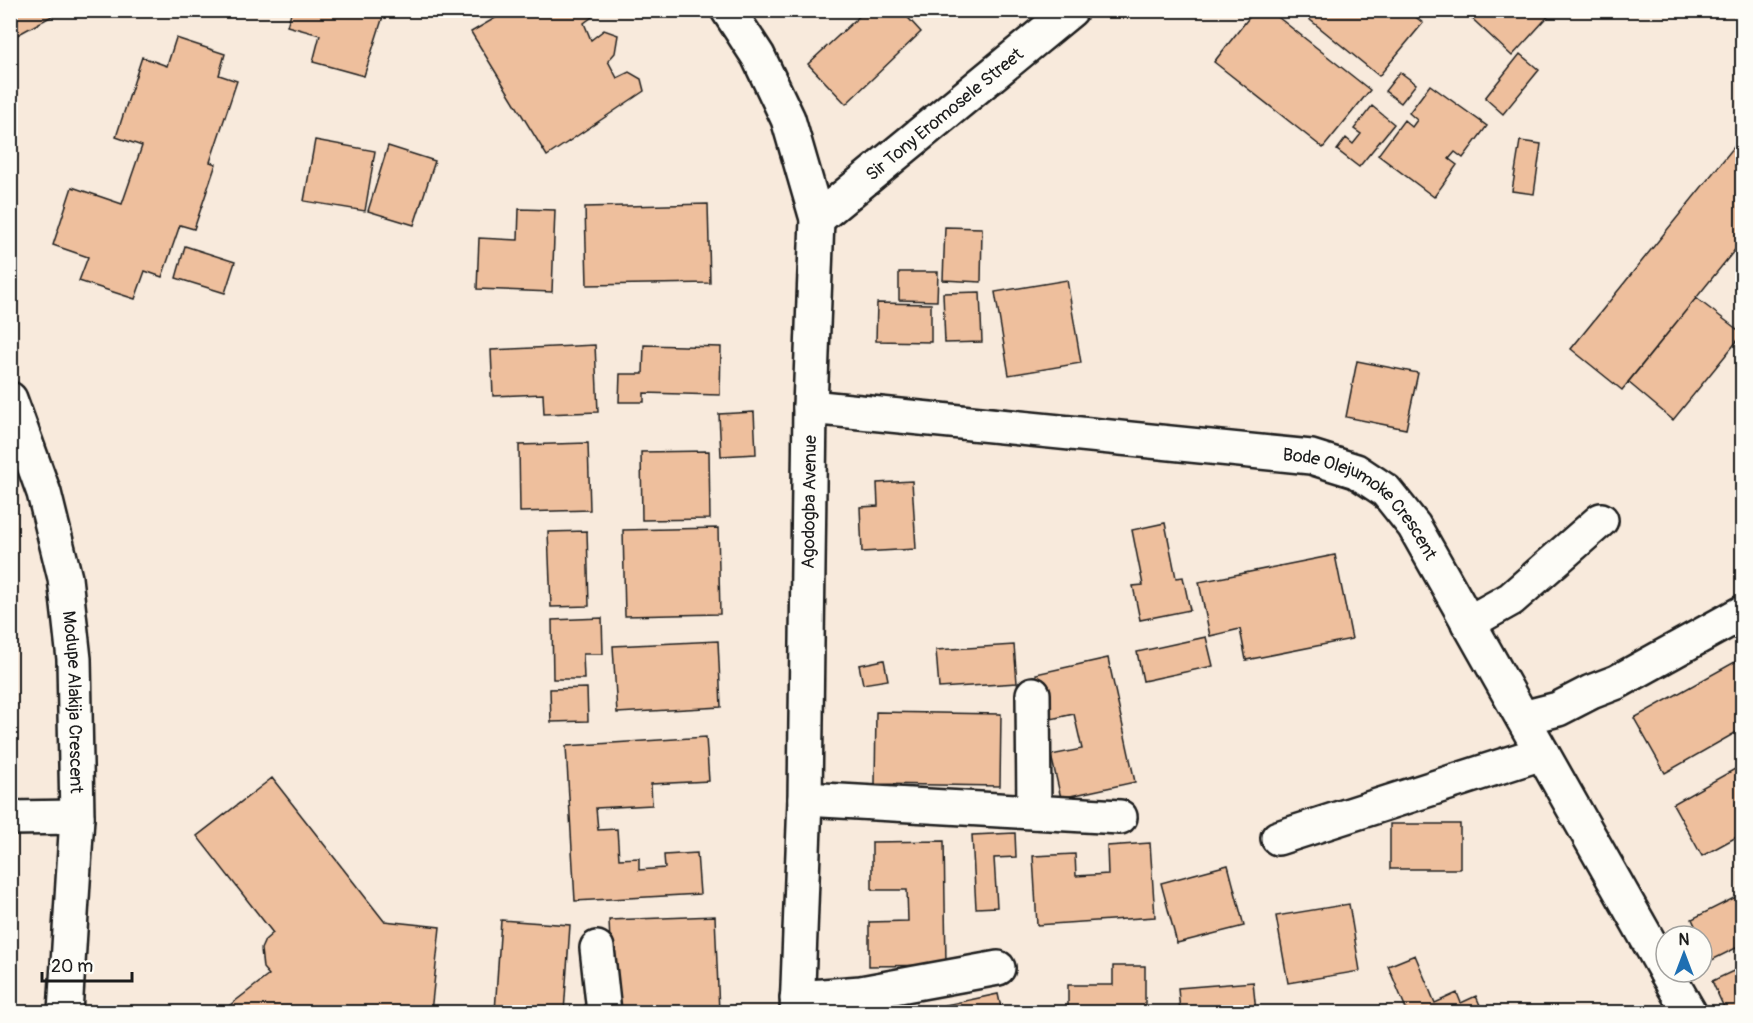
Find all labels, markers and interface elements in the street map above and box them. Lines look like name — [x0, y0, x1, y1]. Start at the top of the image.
street label: Sir Tony Eromosele Street — [861, 43, 1029, 186]
street label: Agodogba Avenue — [797, 435, 822, 569]
street label: Bode Olejumoke Crescent — [1282, 443, 1442, 565]
street label: Modupe Alakija Crescent — [57, 610, 88, 794]
north arrow — [1654, 924, 1714, 984]
text: N — [1679, 930, 1690, 950]
scale bar — [42, 945, 132, 983]
text: 20 m — [51, 955, 93, 978]

